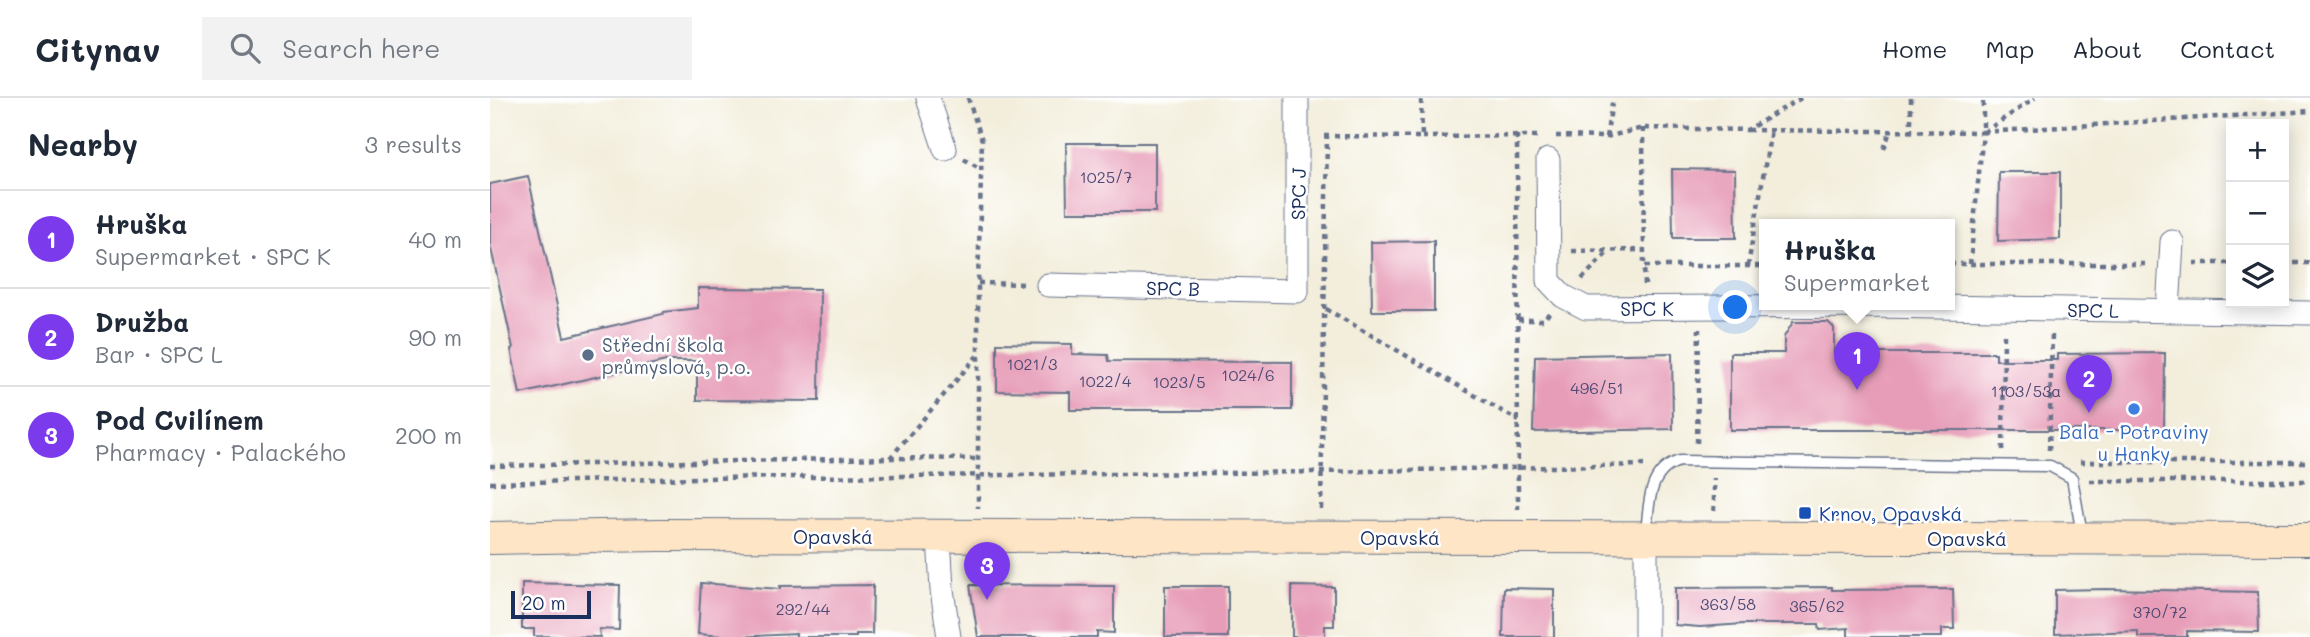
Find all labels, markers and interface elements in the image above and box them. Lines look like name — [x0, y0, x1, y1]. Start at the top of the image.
search box — [202, 17, 692, 80]
text: Citynav — [35, 27, 160, 70]
icon: search — [226, 29, 264, 67]
text: Search here — [282, 31, 440, 65]
text: Home — [1882, 33, 1947, 64]
text: Map — [1985, 33, 2034, 64]
text: About — [2072, 33, 2142, 64]
text: Contact — [2180, 33, 2275, 64]
map controls — [2226, 119, 2289, 308]
button: + — [2226, 119, 2289, 182]
text: Nearby — [28, 124, 138, 164]
text: 3 results — [365, 129, 462, 159]
house number: 1025/7 — [1080, 166, 1132, 187]
street label: SPC J — [1285, 167, 1311, 220]
button: − — [2226, 182, 2289, 245]
text: Hruška — [95, 207, 187, 241]
popup — [1759, 219, 1955, 310]
text: 1 — [46, 224, 56, 254]
text: 40 m — [409, 224, 462, 254]
text: Hruška — [1784, 233, 1876, 267]
text: Supermarket · SPC K — [95, 241, 331, 271]
button: layers — [2226, 245, 2289, 308]
text: Supermarket — [1784, 267, 1930, 297]
street label: SPC B — [1146, 275, 1200, 301]
your location — [1718, 290, 1752, 324]
street label: SPC K — [1620, 296, 1674, 321]
street label: SPC L — [2067, 297, 2119, 323]
text: Družba — [95, 305, 189, 339]
text: 2 — [45, 322, 57, 352]
text: 90 m — [409, 322, 462, 352]
place label: Střední škola průmyslová, p.o. — [602, 332, 751, 379]
pin: 1 — [1834, 332, 1880, 390]
text: Bar · SPC L — [95, 339, 223, 369]
marker: Střední škola průmyslová, p.o. — [580, 347, 596, 363]
house number: 1021/3 — [1007, 353, 1057, 374]
pin: 2 — [2066, 355, 2112, 413]
house number: 1024/6 — [1221, 364, 1275, 385]
house number: 1022/4 — [1079, 370, 1132, 391]
house number: 1023/5 — [1152, 371, 1206, 392]
house number: 496/51 — [1570, 377, 1624, 398]
house number: 1103/53a — [1991, 380, 2061, 401]
marker: Bala - Potraviny u Hanky — [2126, 401, 2142, 417]
text: Pod Cvilínem — [95, 403, 264, 437]
place label: Bala - Potraviny u Hanky — [2059, 419, 2209, 466]
text: 3 — [44, 420, 58, 450]
text: 200 m — [395, 420, 462, 450]
text: Pharmacy · Palackého — [95, 437, 346, 467]
place label: Krnov, Opavská — [1819, 501, 1962, 526]
marker: Krnov, Opavská — [1797, 505, 1813, 521]
street label: Opavská — [793, 524, 873, 549]
street label: Opavská — [1360, 525, 1440, 550]
street label: Opavská — [1927, 526, 2007, 551]
pin: 3 — [964, 542, 1010, 600]
scale bar — [511, 588, 592, 620]
text: 20 m — [522, 590, 566, 615]
house number: 363/58 — [1700, 593, 1756, 614]
house number: 365/62 — [1789, 595, 1845, 616]
house number: 292/44 — [776, 598, 831, 619]
house number: 370/72 — [2133, 601, 2187, 622]

